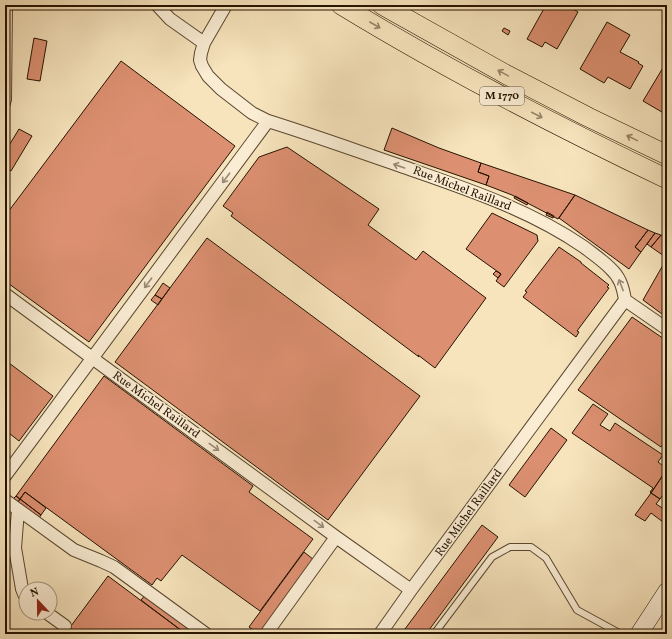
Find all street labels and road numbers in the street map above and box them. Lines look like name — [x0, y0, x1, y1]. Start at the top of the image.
road number: M 1770 — [480, 87, 524, 105]
street label: Rue Michel Raillard — [410, 163, 514, 215]
street label: Rue Michel Raillard — [109, 368, 203, 442]
street label: Rue Michel Raillard — [432, 466, 506, 560]

